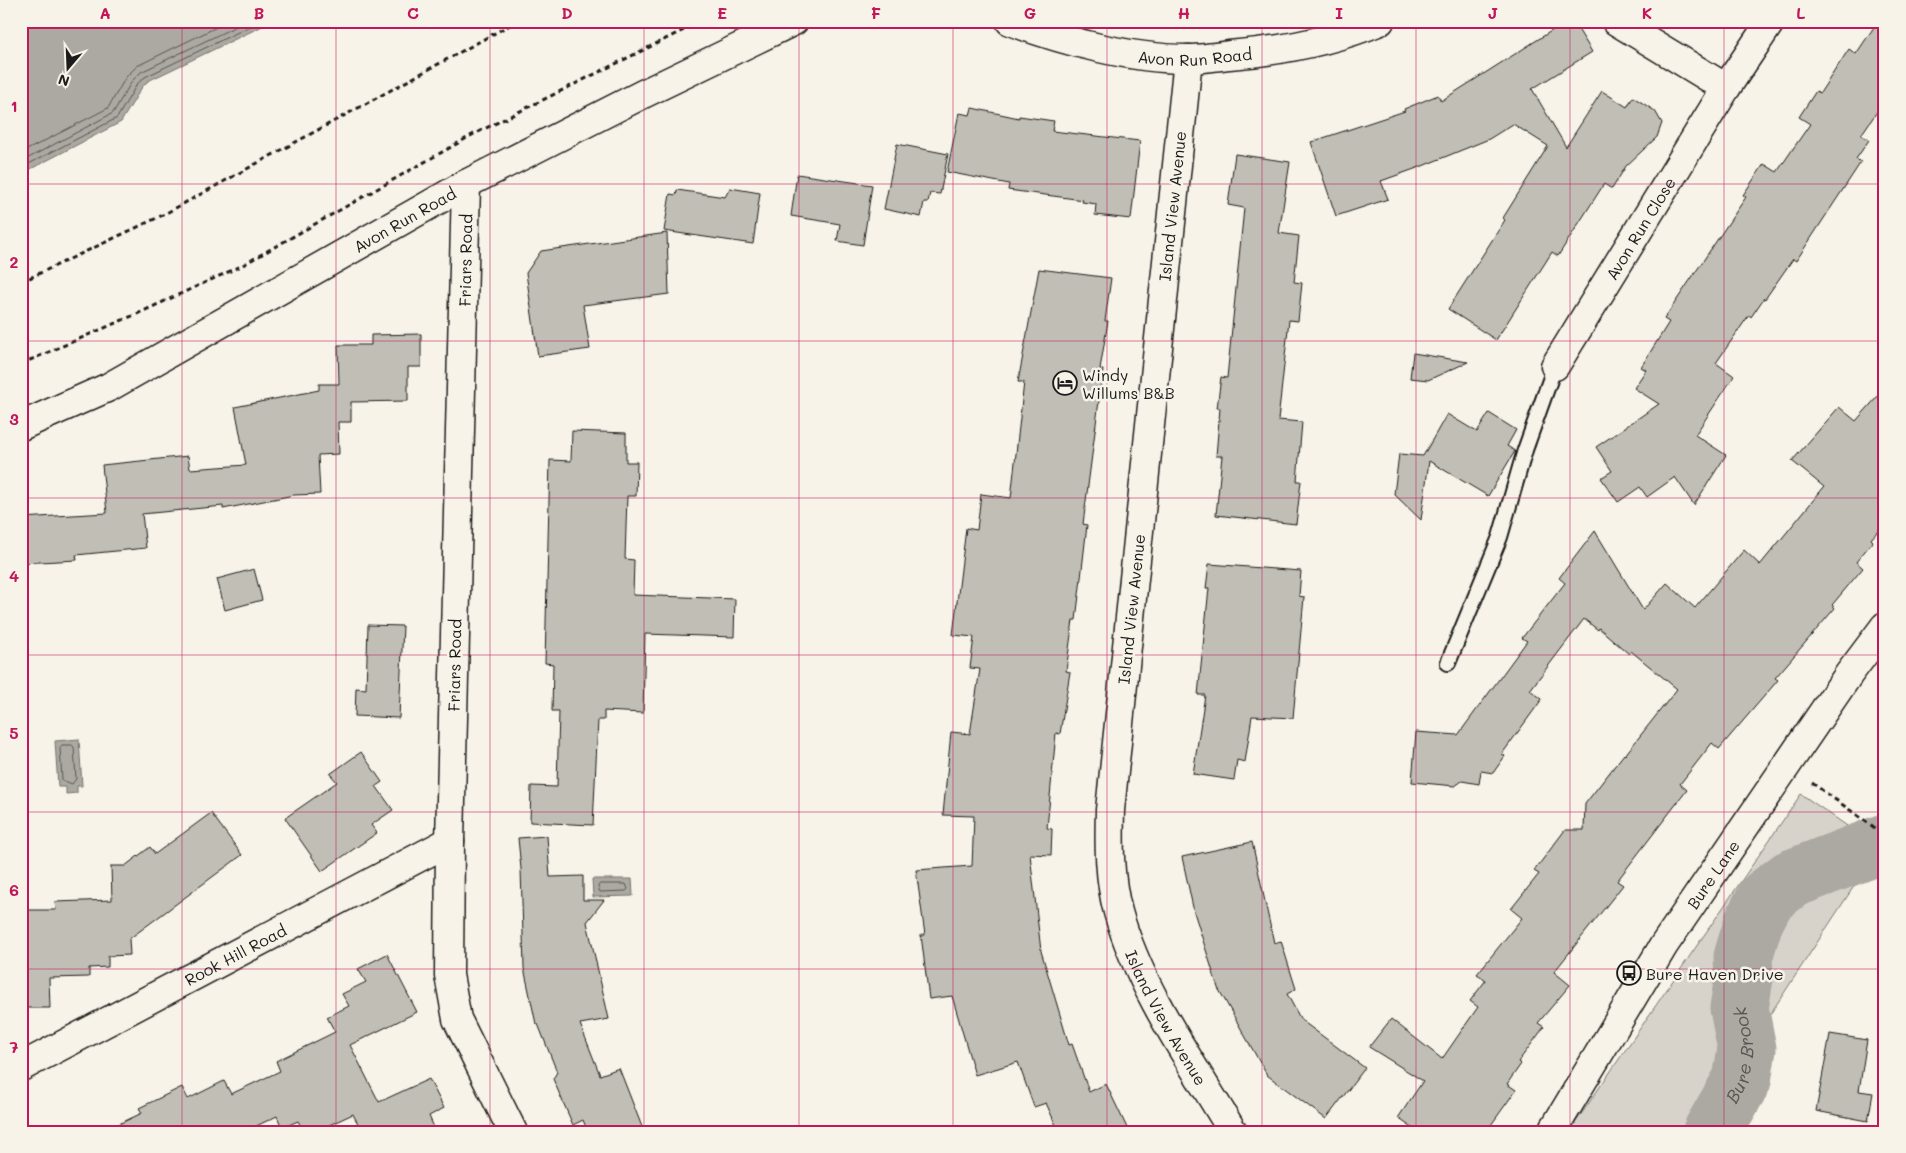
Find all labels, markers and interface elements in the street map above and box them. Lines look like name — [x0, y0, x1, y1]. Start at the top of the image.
text: A — [99, 2, 111, 23]
text: B — [254, 2, 264, 23]
text: C — [407, 2, 419, 23]
text: D — [561, 2, 573, 23]
text: E — [717, 2, 727, 23]
text: F — [871, 2, 881, 23]
text: G — [1024, 2, 1036, 23]
text: H — [1178, 2, 1190, 23]
text: I — [1335, 2, 1343, 23]
text: J — [1488, 2, 1498, 23]
text: K — [1642, 2, 1652, 23]
text: L — [1796, 2, 1806, 23]
north arrow — [42, 42, 92, 92]
street label: Avon Run Road — [1137, 42, 1253, 70]
text: N — [55, 70, 72, 91]
text: 1 — [10, 95, 18, 116]
street label: Island View Avenue — [1154, 130, 1190, 282]
street label: Avon Run Close — [1600, 173, 1680, 283]
street label: Avon Run Road — [349, 182, 459, 256]
street label: Friars Road — [454, 214, 476, 306]
text: 2 — [10, 251, 19, 272]
place label: Windy Willums B&B — [1082, 364, 1175, 403]
hotel icon: Windy Willums B&B — [1052, 370, 1078, 396]
text: 3 — [9, 408, 19, 429]
street label: Island View Avenue — [1113, 533, 1149, 685]
text: 4 — [9, 565, 19, 586]
street label: Friars Road — [443, 619, 465, 711]
text: 5 — [9, 722, 19, 743]
street label: Bure Lane — [1682, 835, 1743, 912]
text: 6 — [9, 879, 19, 900]
street label: Rook Hill Road — [181, 919, 290, 990]
street label: Island View Avenue — [1122, 946, 1212, 1089]
bus stop icon: Bure Haven Drive — [1616, 960, 1642, 986]
place label: Bure Haven Drive — [1646, 963, 1784, 984]
water label: Bure Brook — [1720, 1004, 1759, 1107]
text: 7 — [10, 1036, 19, 1057]

